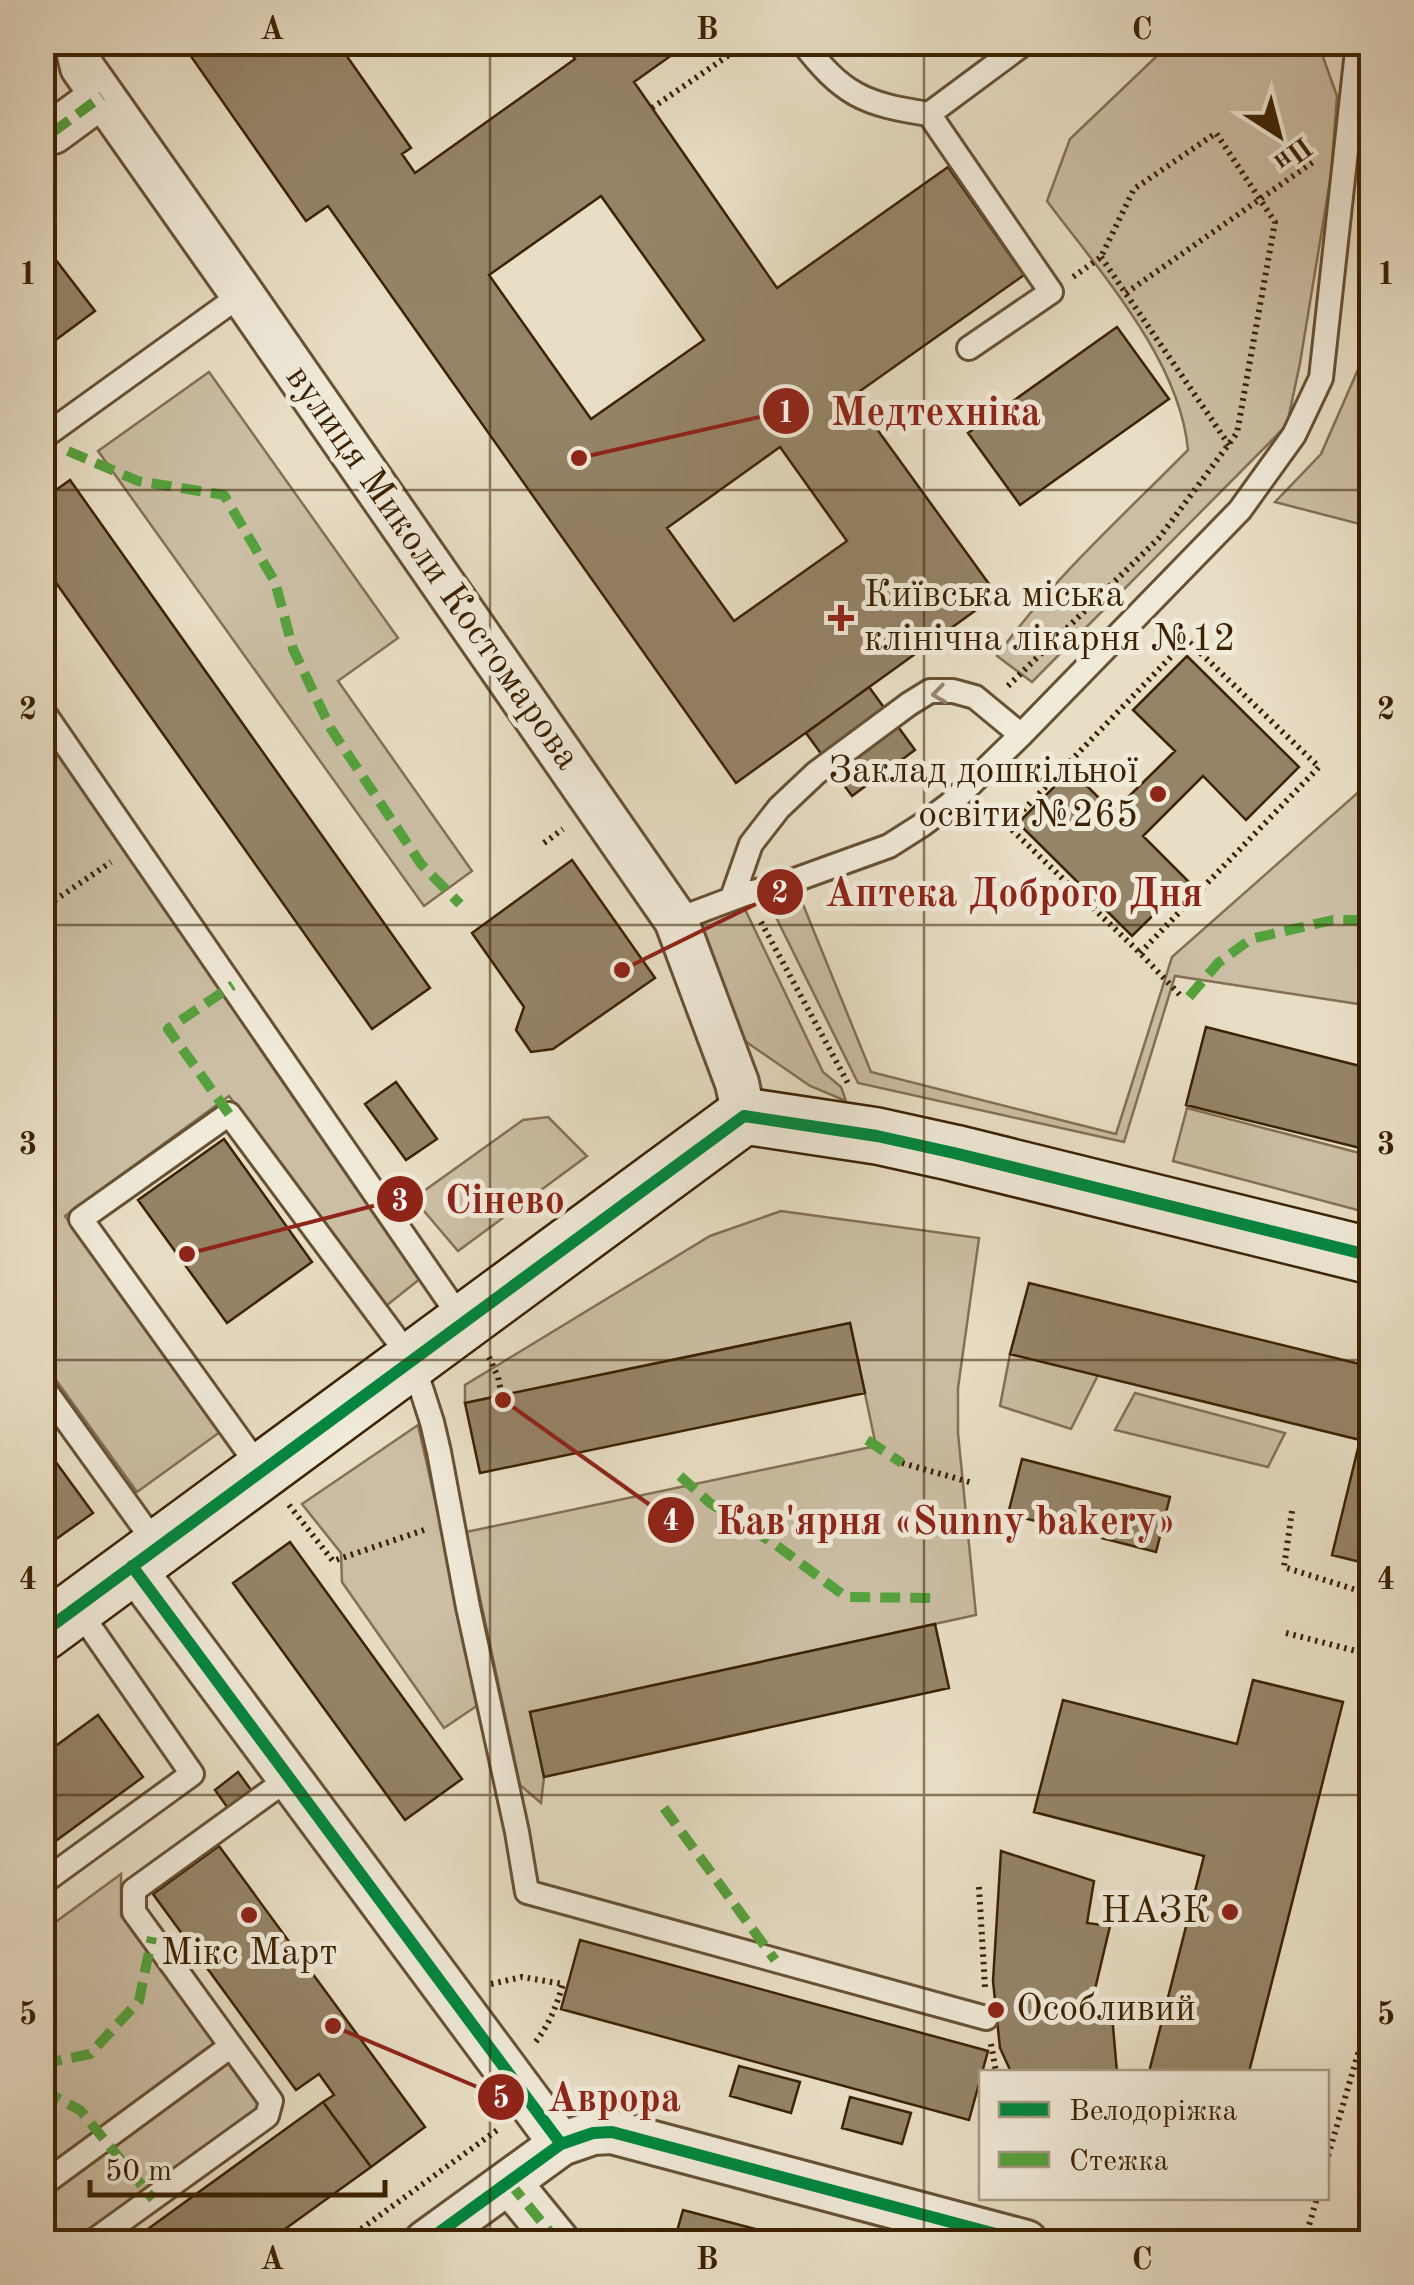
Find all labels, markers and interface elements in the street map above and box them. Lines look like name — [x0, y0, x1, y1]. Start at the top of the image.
text: A — [260, 15, 284, 47]
text: B — [696, 15, 718, 47]
text: C — [1131, 15, 1153, 47]
north arrow — [1229, 85, 1329, 185]
text: Пн — [1268, 130, 1316, 175]
text: 1 — [19, 260, 37, 292]
text: 1 — [1377, 260, 1395, 292]
street label: вулиця Миколи Костомарова — [278, 359, 586, 777]
callout: Медтехніка — [761, 376, 1061, 446]
text: Медтехніка — [831, 395, 1041, 435]
text: 1 — [777, 399, 795, 429]
place label: Київська міська клінічна лікарня №12 — [864, 577, 1236, 659]
marker: Київська міська клінічна лікарня №12 — [828, 605, 854, 631]
one-way arrow — [930, 682, 947, 703]
text: 2 — [19, 695, 37, 727]
text: 2 — [1377, 695, 1395, 727]
place label: Заклад дошкільної освіти №265 — [828, 753, 1138, 835]
marker: Заклад дошкільної освіти №265 — [1147, 783, 1169, 805]
callout: Аптека Доброго Дня — [755, 857, 1223, 927]
text: Аптека Доброго Дня — [825, 876, 1203, 916]
text: 2 — [771, 879, 789, 909]
text: 3 — [19, 1130, 37, 1162]
text: 3 — [1377, 1130, 1395, 1162]
callout: Сінево — [375, 1164, 585, 1234]
text: Сінево — [445, 1183, 565, 1223]
text: 3 — [391, 1187, 409, 1217]
callout: Кав'ярня «Sunny bakery» — [646, 1485, 1196, 1555]
text: Кав'ярня «Sunny bakery» — [716, 1504, 1176, 1544]
text: 4 — [662, 1507, 680, 1537]
text: 4 — [19, 1565, 37, 1597]
text: 4 — [1377, 1565, 1395, 1597]
place label: НАЗК — [1101, 1893, 1210, 1931]
marker: НАЗК — [1219, 1901, 1241, 1923]
marker: Мікс Март — [238, 1904, 260, 1926]
place label: Мікс Март — [161, 1935, 337, 1973]
place label: Особливий — [1016, 1991, 1196, 2029]
marker: Особливий — [985, 1999, 1007, 2021]
text: 5 — [19, 2000, 37, 2032]
text: 5 — [1377, 2000, 1395, 2032]
callout: Аврора — [476, 2062, 701, 2132]
legend — [979, 2070, 1329, 2200]
text: Аврора — [547, 2081, 681, 2121]
text: 5 — [492, 2084, 510, 2114]
text: Велодоріжка — [1069, 2097, 1237, 2127]
scale bar — [90, 2135, 385, 2197]
text: Стежка — [1069, 2147, 1169, 2177]
text: 50 m — [105, 2157, 172, 2187]
text: A — [260, 2245, 284, 2277]
text: B — [696, 2245, 718, 2277]
text: C — [1131, 2245, 1153, 2277]

